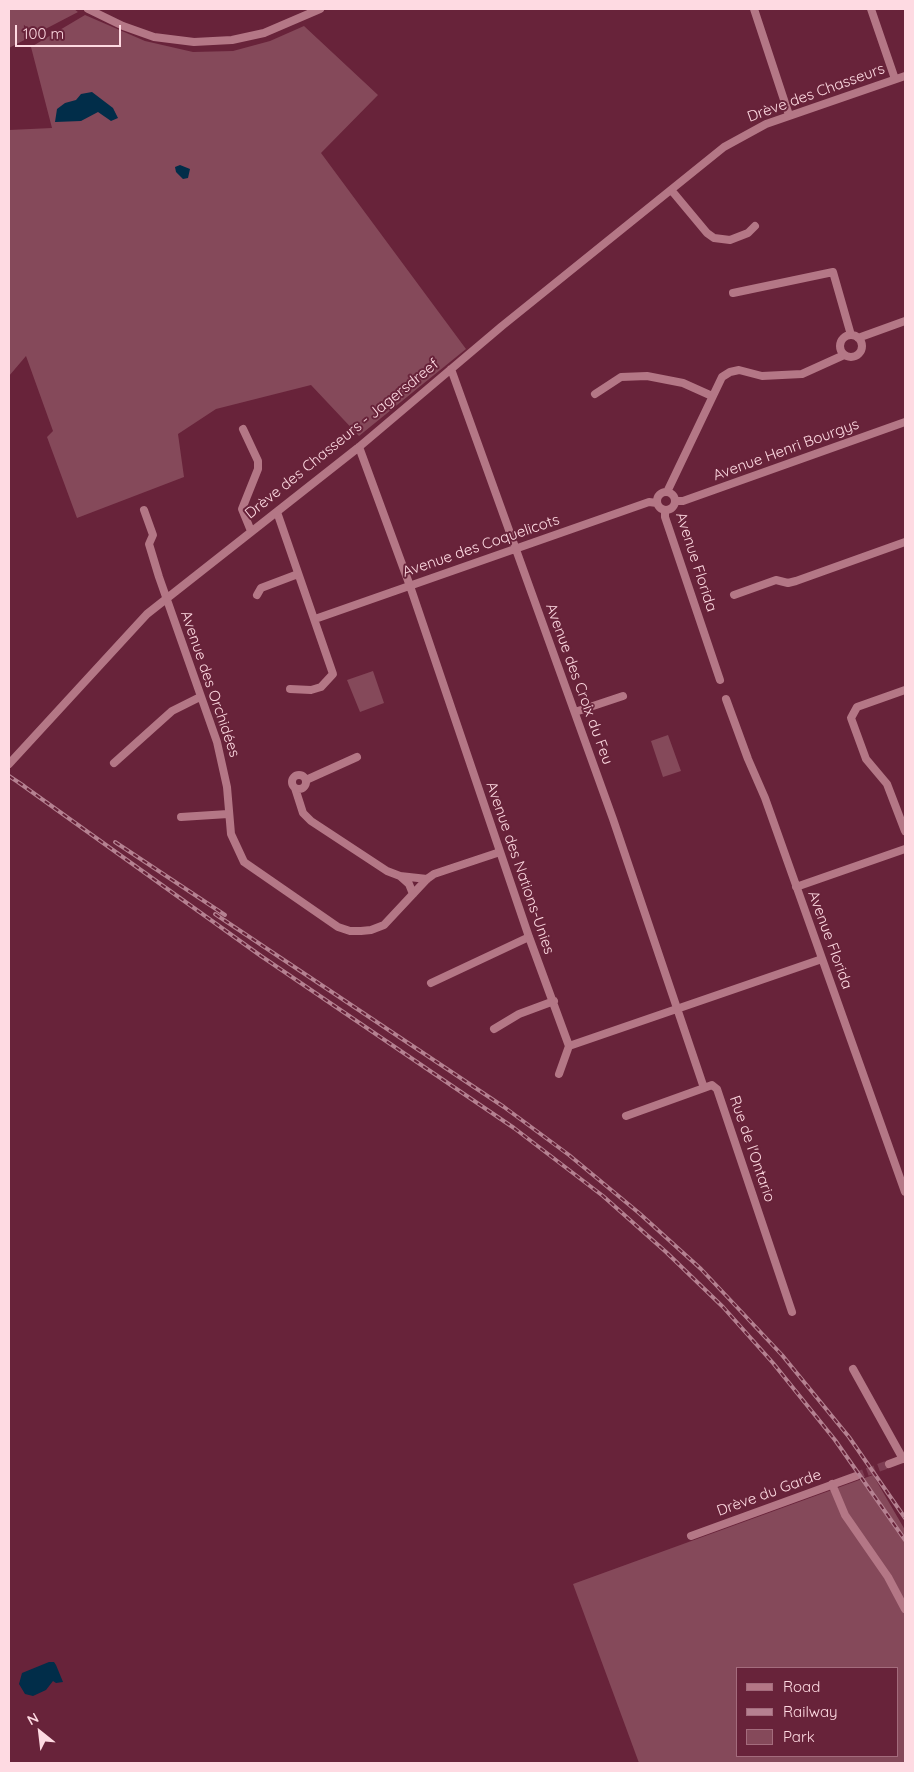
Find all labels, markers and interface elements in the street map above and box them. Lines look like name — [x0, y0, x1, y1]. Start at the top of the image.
scale bar — [18, 15, 124, 47]
text: 100 m — [23, 24, 64, 43]
street label: Drève des Chasseurs — [745, 60, 887, 126]
street label: Drève des Chasseurs - Jagersdreef — [242, 355, 442, 523]
street label: Avenue Henri Bourgys — [711, 415, 861, 485]
street label: Avenue Florida — [671, 510, 721, 614]
street label: Avenue des Coquelicots — [400, 511, 562, 581]
street label: Avenue des Croix du Feu — [541, 601, 617, 767]
street label: Avenue des Orchidées — [176, 608, 244, 760]
street label: Avenue des Nations-Unies — [482, 779, 558, 957]
street label: Avenue Florida — [804, 888, 856, 992]
street label: Rue de l'Ontario — [725, 1093, 779, 1205]
street label: Drève du Garde — [714, 1466, 824, 1520]
legend — [736, 1667, 899, 1757]
text: Road — [783, 1677, 820, 1696]
text: Railway — [783, 1702, 838, 1721]
north arrow — [15, 1707, 65, 1757]
text: N — [24, 1709, 42, 1729]
text: Park — [783, 1727, 815, 1746]

